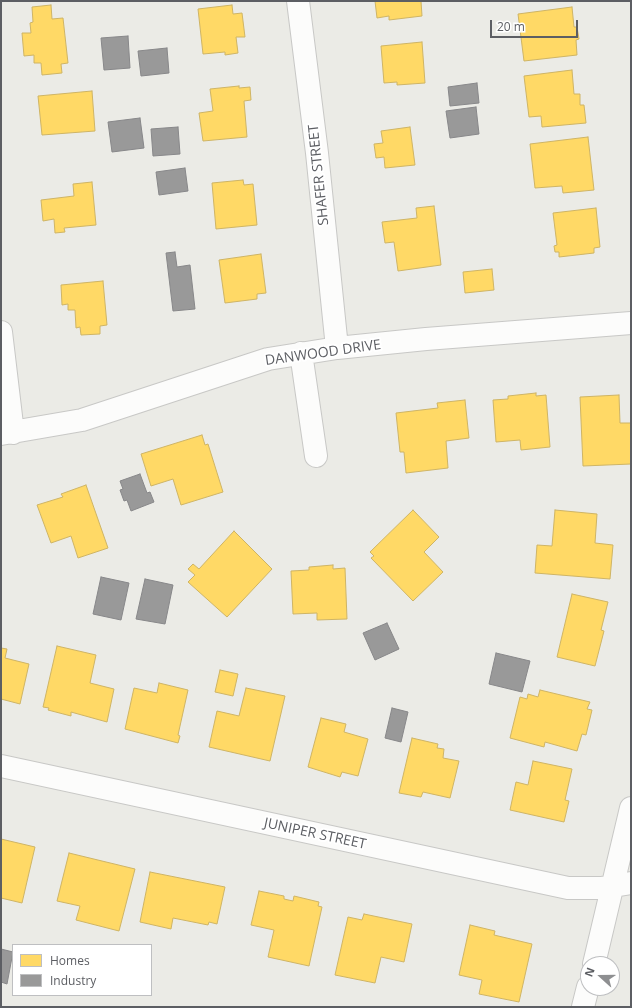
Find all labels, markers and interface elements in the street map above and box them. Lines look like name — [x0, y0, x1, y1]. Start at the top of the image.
scale bar — [492, 12, 580, 38]
text: 20 m — [497, 18, 525, 35]
street label: SHAFER STREET — [305, 124, 333, 226]
street label: DANWOOD DRIVE — [264, 337, 382, 369]
street label: JUNIPER STREET — [262, 815, 368, 853]
legend — [12, 944, 152, 996]
text: Homes — [50, 952, 90, 969]
north arrow — [580, 956, 620, 996]
text: N — [581, 965, 598, 979]
text: Industry — [50, 972, 96, 989]

